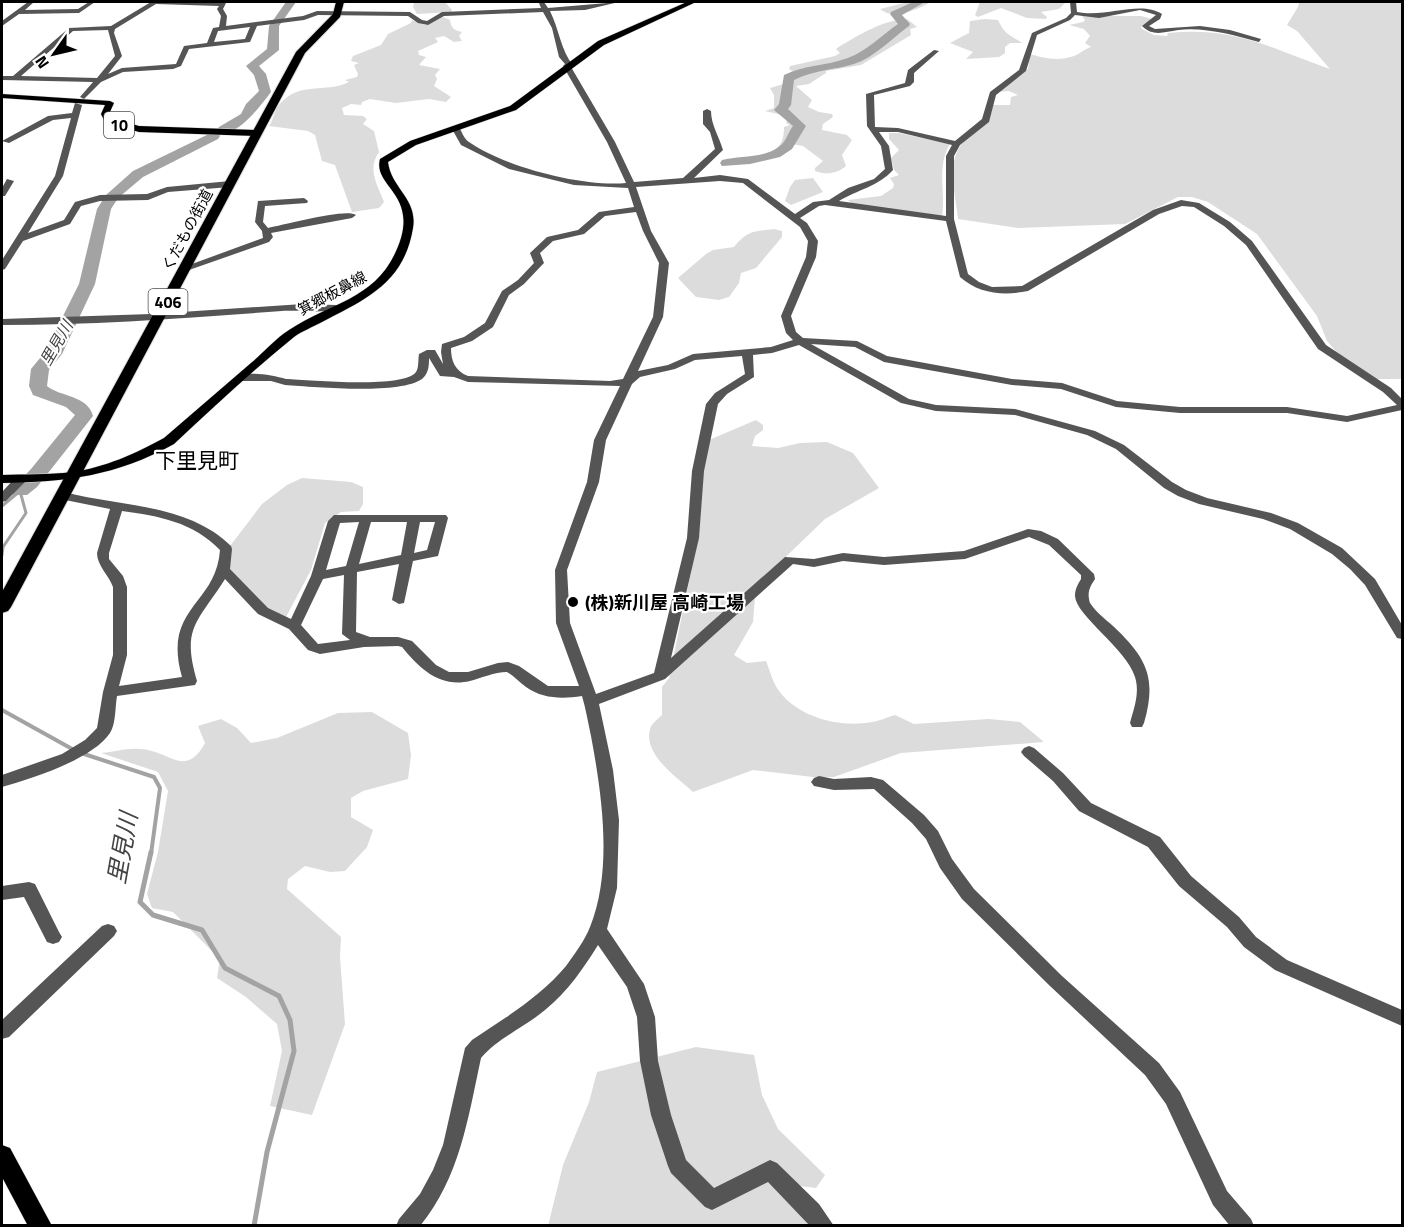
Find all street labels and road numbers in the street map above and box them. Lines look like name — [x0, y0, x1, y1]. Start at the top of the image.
road number: 10 — [104, 112, 134, 138]
street label: くだもの街道 — [156, 185, 218, 275]
street label: 箕郷板鼻線 — [293, 265, 371, 321]
road number: 406 — [148, 289, 188, 315]

